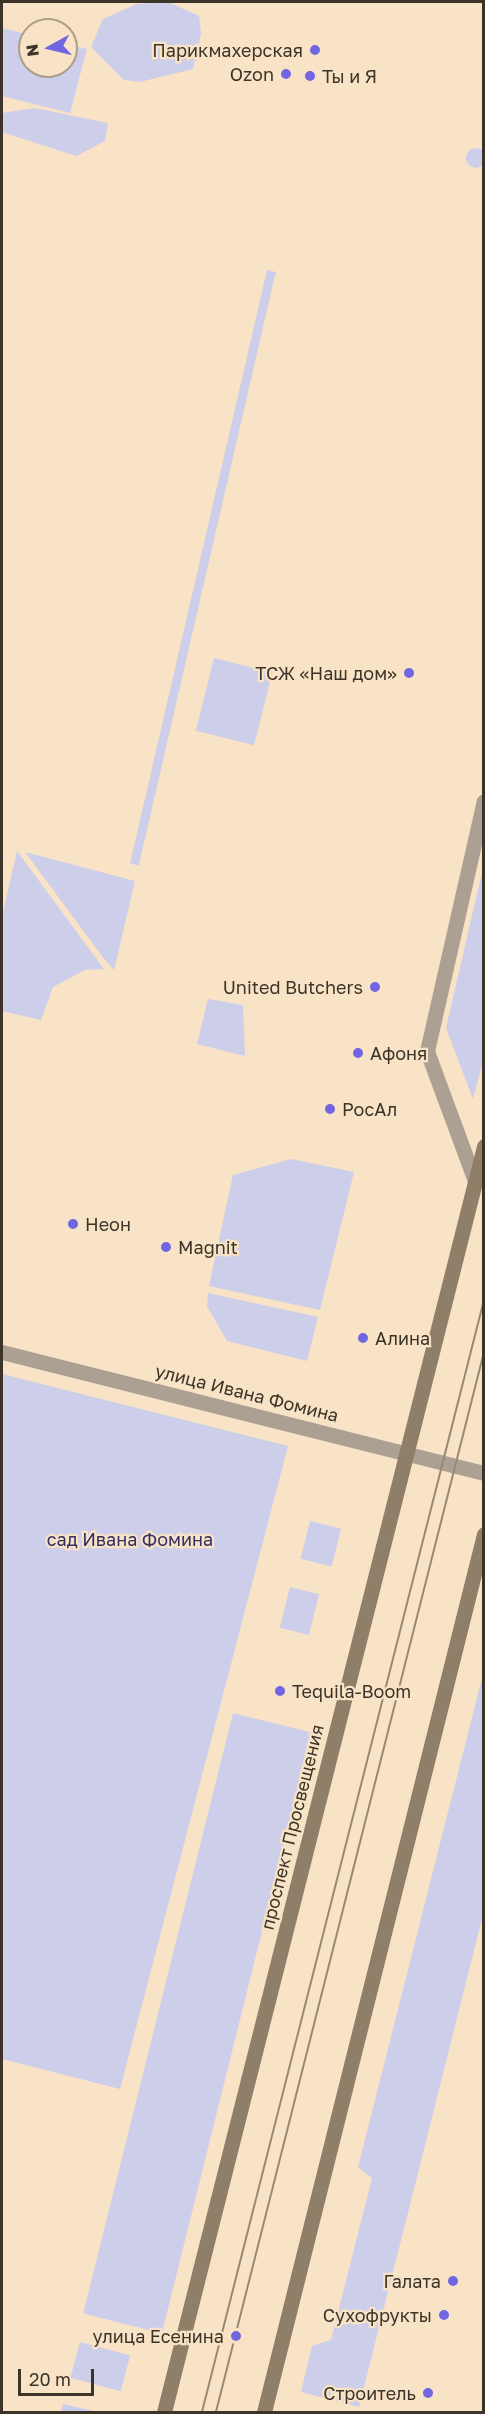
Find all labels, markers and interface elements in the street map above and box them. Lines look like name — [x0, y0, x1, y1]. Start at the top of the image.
north arrow — [18, 18, 78, 78]
place label: Парикмахерская — [152, 39, 303, 61]
text: N — [21, 43, 43, 58]
marker: Парикмахерская — [308, 43, 322, 57]
place label: Ozon — [230, 63, 274, 85]
place label: Ты и Я — [322, 65, 377, 87]
marker: Ozon — [279, 67, 293, 81]
marker: Ты и Я — [303, 69, 317, 83]
place label: ТСЖ «Наш дом» — [255, 662, 397, 684]
marker: ТСЖ «Наш дом» — [402, 666, 416, 680]
place label: United Butchers — [223, 976, 363, 998]
marker: United Butchers — [368, 980, 382, 994]
place label: Афоня — [370, 1042, 427, 1064]
marker: Афоня — [351, 1046, 365, 1060]
place label: РосАл — [342, 1098, 397, 1120]
marker: РосАл — [323, 1102, 337, 1116]
place label: Неон — [85, 1213, 131, 1235]
marker: Неон — [66, 1217, 80, 1231]
place label: Magnit — [178, 1236, 238, 1258]
marker: Magnit — [159, 1240, 173, 1254]
place label: Алина — [375, 1327, 430, 1349]
marker: Алина — [356, 1331, 370, 1345]
street label: улица Ивана Фомина — [153, 1360, 341, 1426]
park label: сад Ивана Фомина — [47, 1528, 213, 1550]
place label: Tequila-Boom — [292, 1680, 411, 1702]
marker: Tequila-Boom — [273, 1684, 287, 1698]
street label: проспект Просвещения — [256, 1722, 328, 1932]
place label: Галата — [383, 2270, 441, 2292]
marker: Галата — [446, 2274, 460, 2288]
place label: Сухофрукты — [323, 2304, 432, 2326]
marker: Сухофрукты — [437, 2308, 451, 2322]
place label: улица Есенина — [93, 2325, 224, 2347]
marker: улица Есенина — [229, 2329, 243, 2343]
scale bar — [21, 2357, 98, 2395]
text: 20 m — [29, 2368, 71, 2390]
place label: Строитель — [323, 2382, 416, 2404]
marker: Строитель — [421, 2386, 435, 2400]

